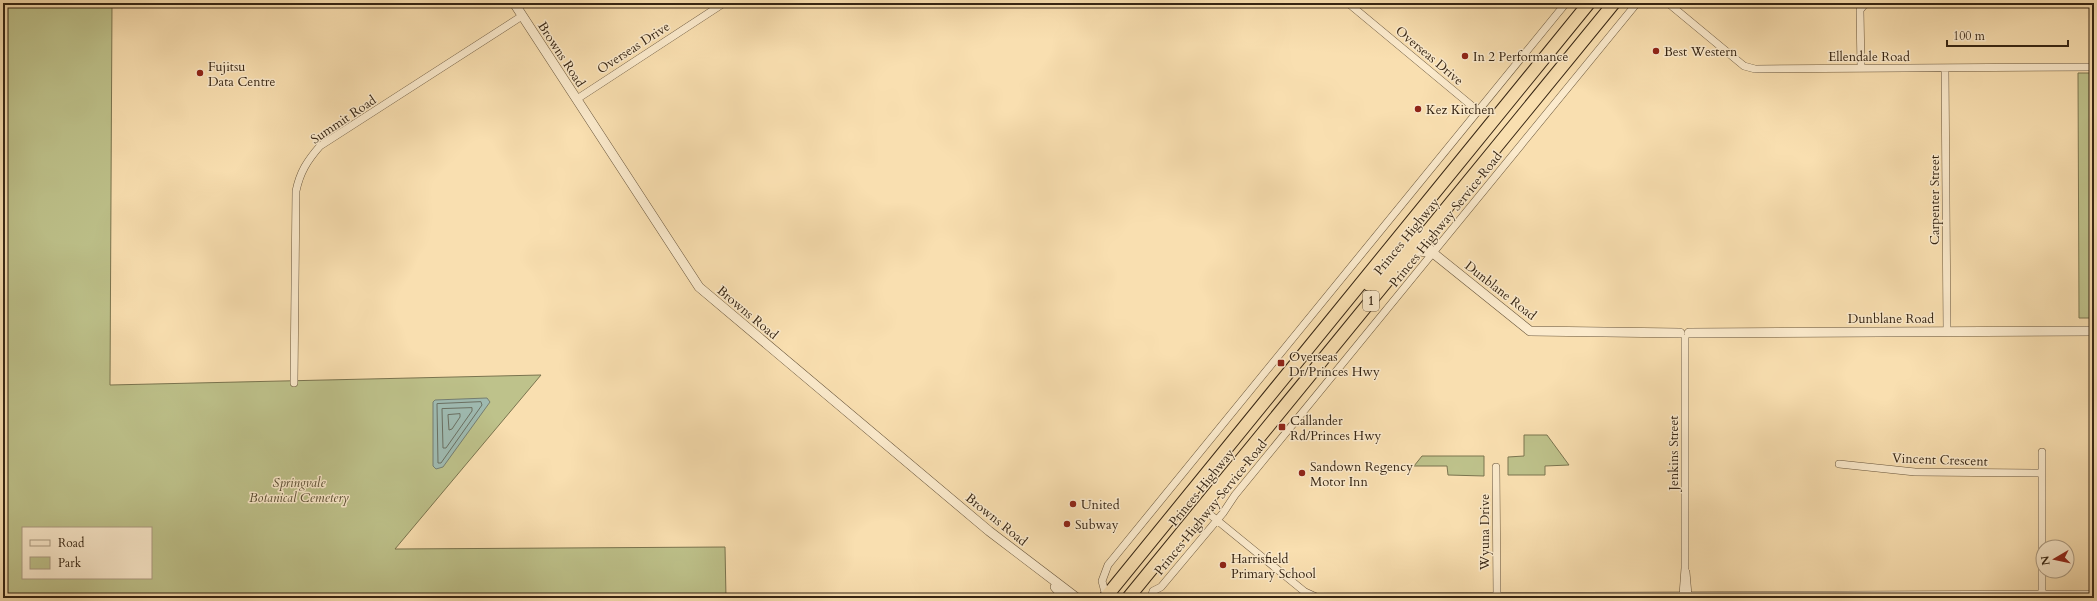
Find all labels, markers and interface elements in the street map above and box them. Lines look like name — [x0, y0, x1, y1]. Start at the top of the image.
street label: Overseas Drive — [594, 17, 674, 78]
street label: Browns Road — [533, 18, 589, 91]
street label: Overseas Drive — [1392, 22, 1467, 90]
scale bar — [1947, 22, 2068, 48]
text: 100 m — [1953, 28, 1986, 44]
place label: Best Western — [1664, 43, 1738, 61]
marker: Best Western — [1651, 46, 1661, 56]
place label: In 2 Performance — [1473, 48, 1568, 66]
street label: Ellendale Road — [1828, 48, 1910, 66]
marker: In 2 Performance — [1460, 51, 1470, 61]
place label: Fujitsu Data Centre — [208, 58, 275, 91]
marker: Fujitsu Data Centre — [195, 68, 205, 78]
street label: Summit Road — [307, 91, 380, 148]
place label: Kez Kitchen — [1426, 101, 1495, 119]
marker: Kez Kitchen — [1413, 104, 1423, 114]
street label: Princes Highway Service Road — [1386, 148, 1504, 290]
street label: Carpenter Street — [1926, 155, 1944, 245]
street label: Princes Highway — [1370, 194, 1442, 278]
street label: Dunblane Road — [1461, 257, 1540, 325]
street label: Browns Road — [713, 282, 782, 344]
road number: 1 — [1363, 291, 1379, 311]
street label: Dunblane Road — [1848, 310, 1934, 328]
place label: Overseas Dr/Princes Hwy — [1289, 348, 1380, 381]
marker: Overseas Dr/Princes Hwy — [1276, 358, 1286, 368]
place label: Callander Rd/Princes Hwy — [1290, 412, 1382, 445]
street label: Jenkins Street — [1665, 416, 1683, 492]
marker: Callander Rd/Princes Hwy — [1277, 422, 1287, 432]
street label: Princes Highway Service Road — [1150, 436, 1271, 579]
street label: Princes Highway — [1165, 445, 1239, 530]
street label: Vincent Crescent — [1892, 449, 1988, 471]
place label: Sandown Regency Motor Inn — [1310, 458, 1413, 491]
marker: Sandown Regency Motor Inn — [1297, 468, 1307, 478]
park label: Springvale Botanical Cemetery — [249, 474, 350, 507]
street label: Browns Road — [962, 489, 1031, 550]
street label: Wyuna Drive — [1476, 494, 1494, 571]
place label: United — [1081, 496, 1120, 514]
marker: United — [1068, 499, 1078, 509]
place label: Subway — [1075, 516, 1119, 534]
marker: Subway — [1062, 519, 1072, 529]
legend — [22, 527, 152, 579]
text: Road — [58, 535, 85, 551]
north arrow — [2035, 539, 2075, 579]
place label: Harrisfield Primary School — [1231, 550, 1316, 583]
text: N — [2037, 554, 2054, 566]
text: Park — [58, 555, 82, 571]
marker: Harrisfield Primary School — [1218, 560, 1228, 570]

